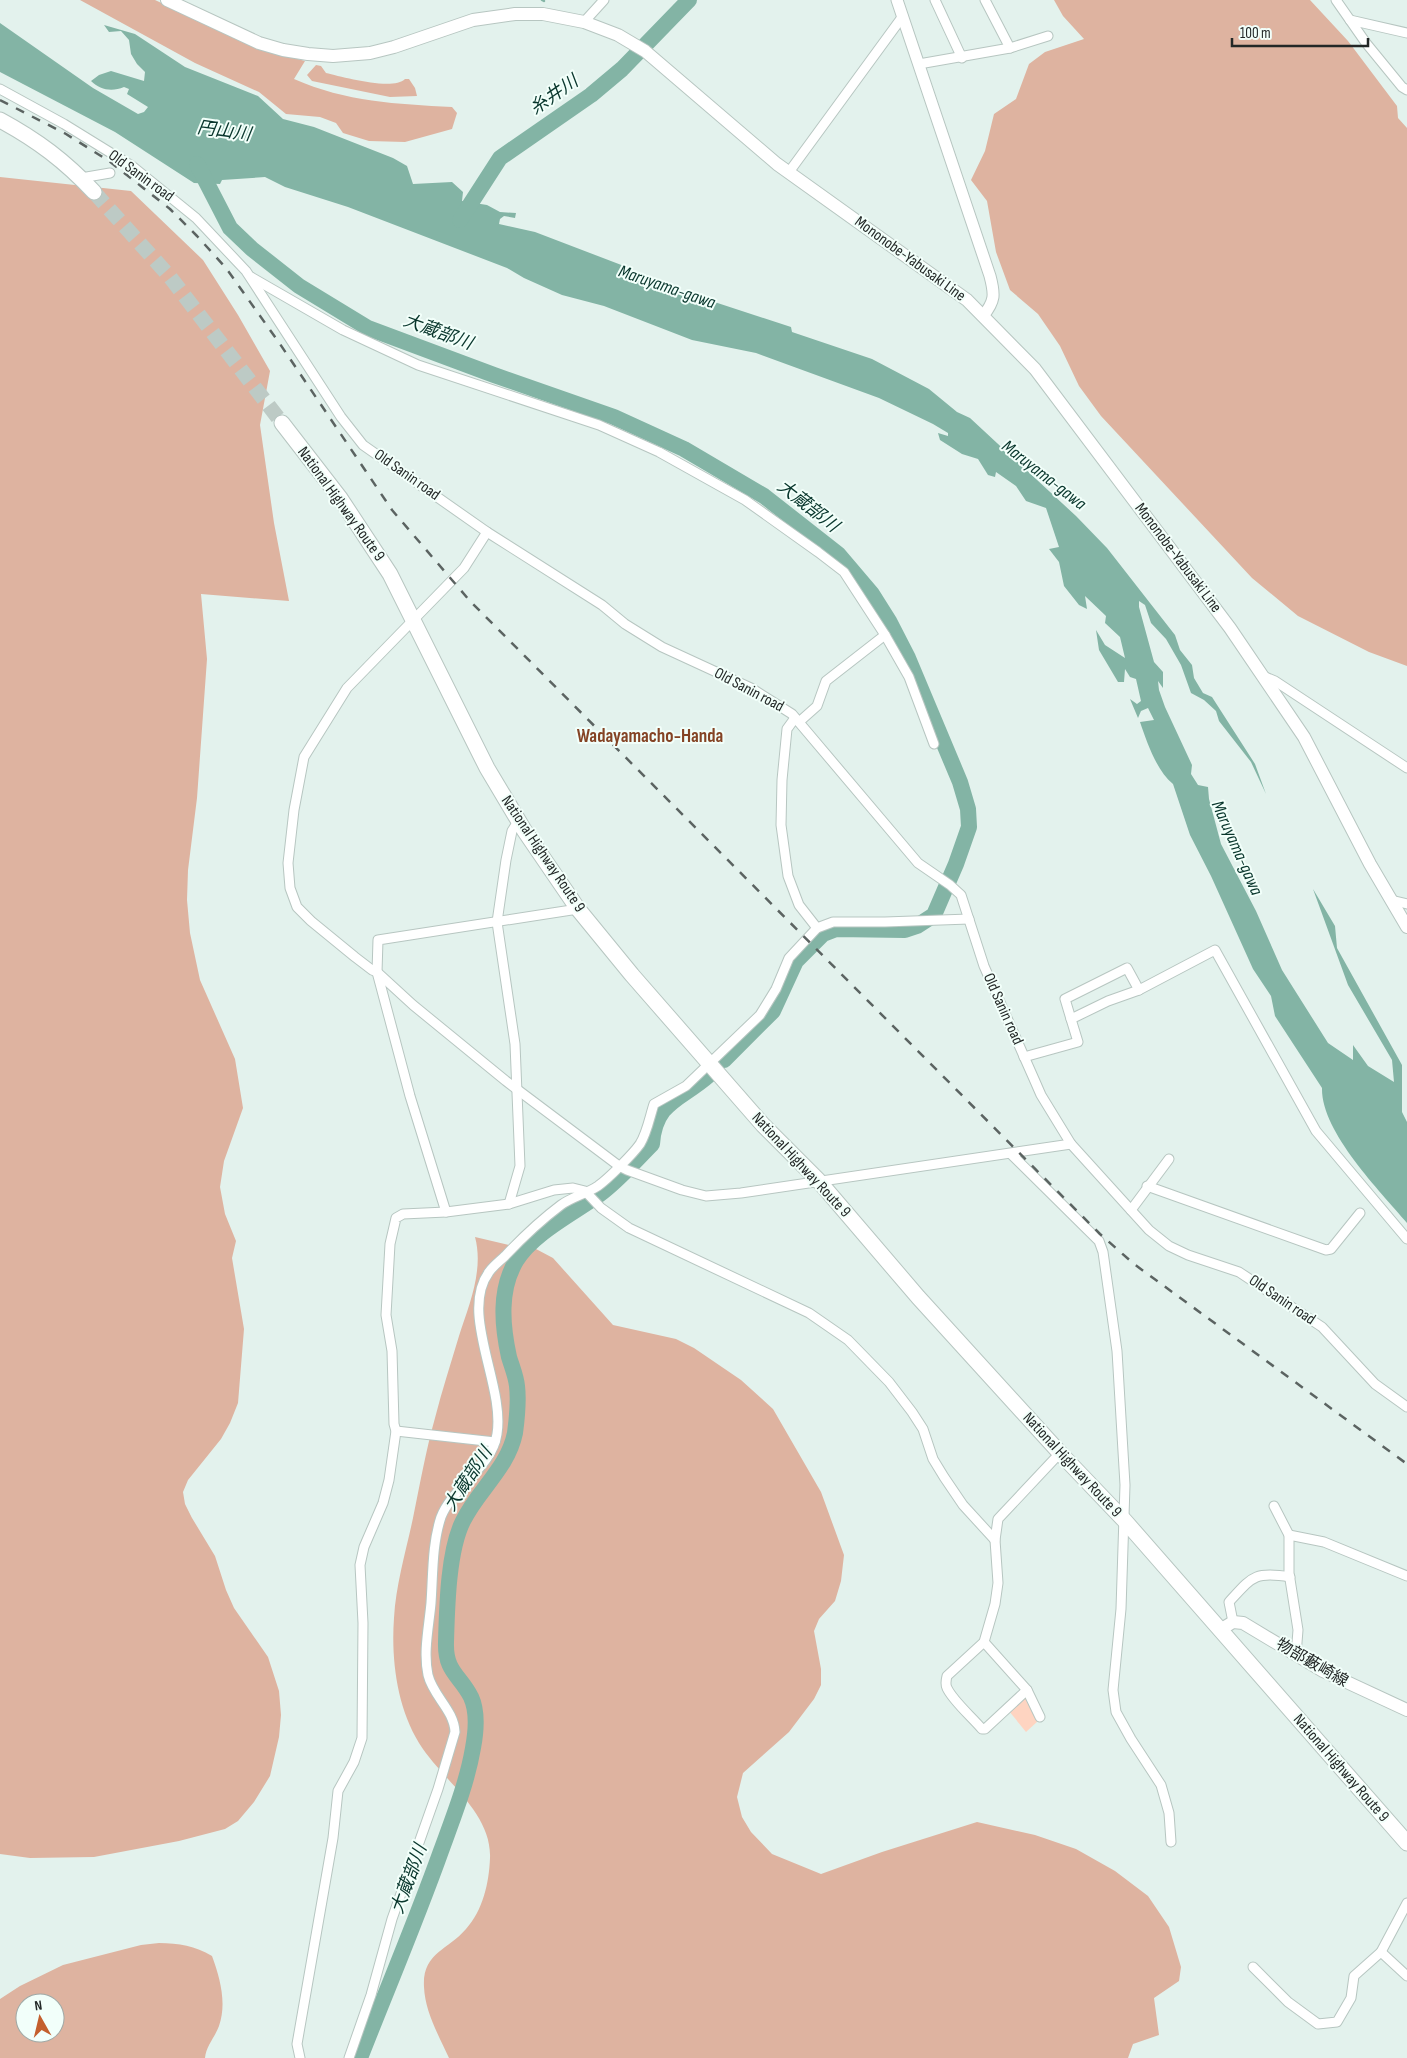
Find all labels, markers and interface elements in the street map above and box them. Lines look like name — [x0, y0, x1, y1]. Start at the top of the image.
scale bar — [1232, 15, 1368, 47]
text: 100 m — [1240, 24, 1271, 43]
water label: 糸井川 — [526, 70, 584, 119]
water label: 円山川 — [196, 117, 254, 145]
street label: Old Sanin road — [105, 146, 177, 206]
street label: Mononobe-Yabusaki Line — [851, 212, 969, 306]
water label: Maruyama-gawa — [616, 261, 719, 314]
water label: 大蔵部川 — [401, 310, 477, 355]
water label: Maruyama-gawa — [998, 436, 1091, 515]
street label: National Highway Route 9 — [293, 443, 389, 565]
street label: Old Sanin road — [370, 445, 444, 505]
water label: 大蔵部川 — [773, 476, 844, 538]
street label: Mononobe-Yabusaki Line — [1131, 499, 1225, 617]
street label: Old Sanin road — [711, 664, 787, 716]
district label: Wadayamacho-Handa — [577, 725, 723, 748]
street label: National Highway Route 9 — [497, 792, 589, 916]
water label: Maruyama-gawa — [1207, 798, 1267, 899]
street label: Old Sanin road — [979, 970, 1027, 1048]
street label: National Highway Route 9 — [747, 1109, 855, 1221]
street label: Old Sanin road — [1245, 1271, 1319, 1329]
street label: National Highway Route 9 — [1018, 1409, 1126, 1521]
water label: 大蔵部川 — [440, 1441, 498, 1515]
street label: 物部藪崎線 — [1273, 1635, 1351, 1691]
street label: National Highway Route 9 — [1289, 1710, 1393, 1826]
water label: 大蔵部川 — [387, 1840, 432, 1916]
north arrow — [15, 1993, 65, 2043]
text: N — [33, 1997, 43, 2015]

